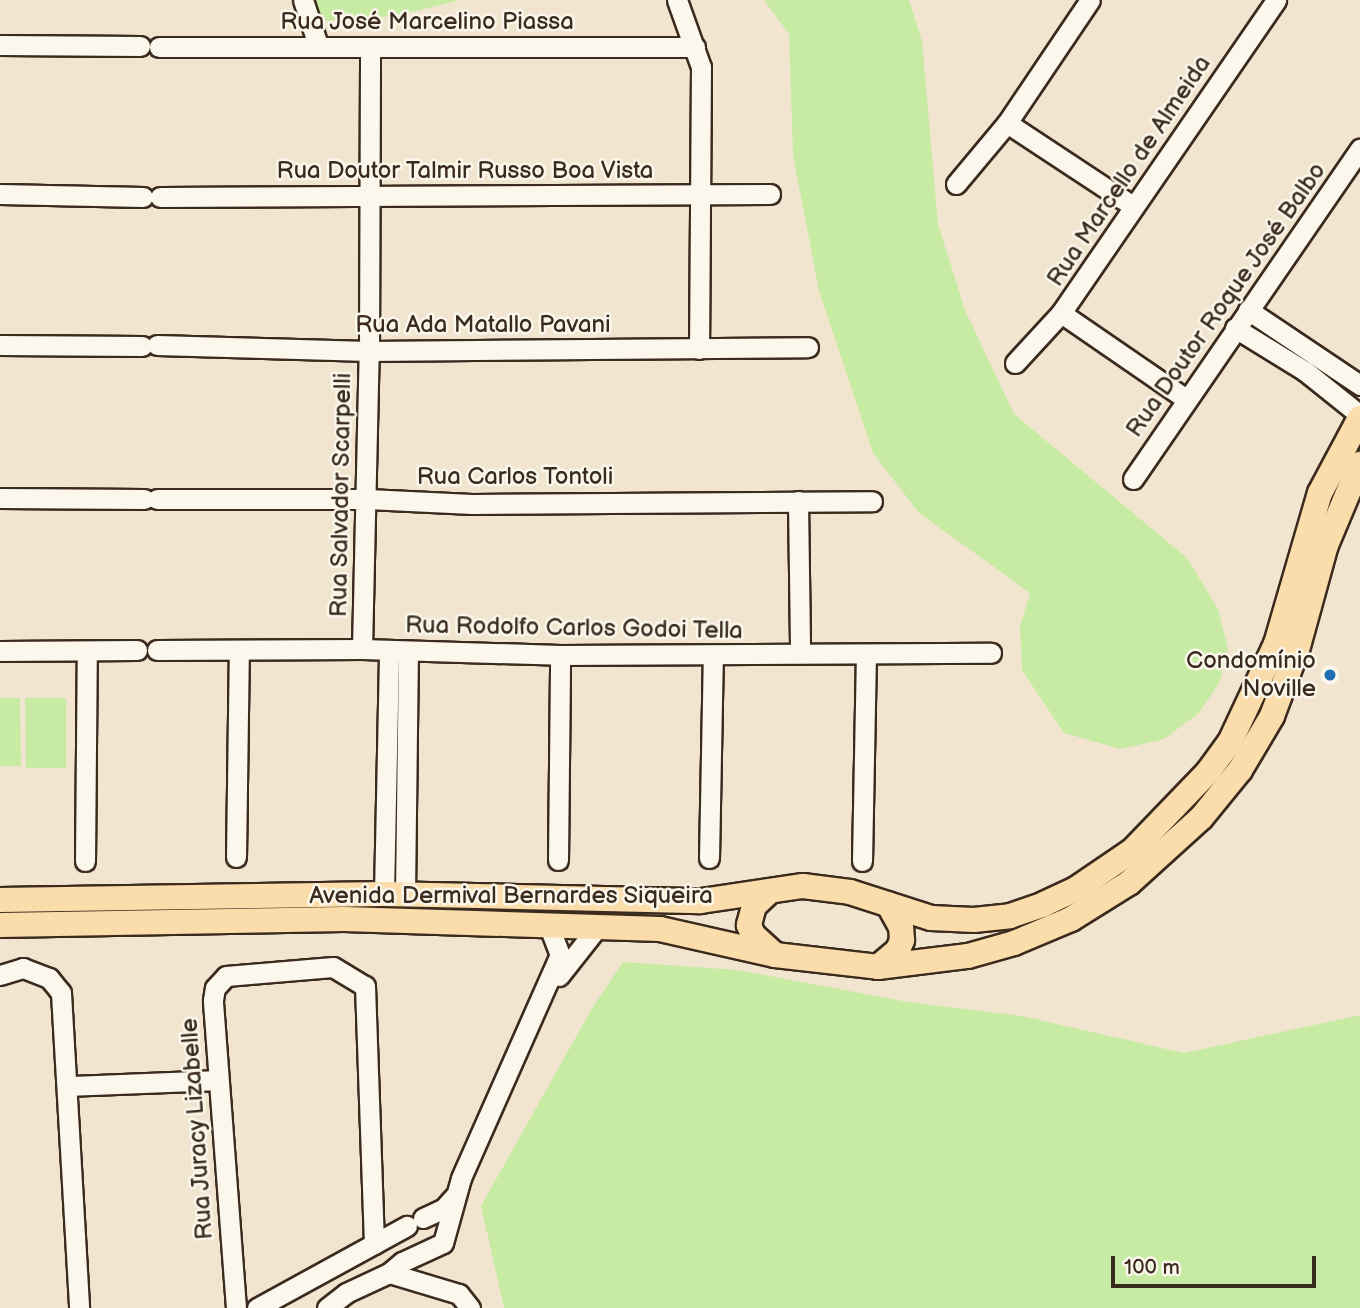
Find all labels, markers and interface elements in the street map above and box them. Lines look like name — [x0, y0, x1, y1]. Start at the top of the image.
street label: Rua José Marcelino Piassa — [280, 8, 574, 36]
street label: Rua Marcello de Almeida — [1041, 50, 1217, 292]
street label: Rua Doutor Talmir Russo Boa Vista — [276, 157, 654, 185]
street label: Rua Doutor Roque José Balbo — [1120, 157, 1332, 443]
street label: Rua Ada Matallo Pavani — [355, 311, 611, 339]
street label: Rua Salvador Scarpelli — [324, 372, 358, 618]
street label: Rua Carlos Tontoli — [416, 463, 614, 491]
street label: Rua Rodolfo Carlos Godoi Tella — [405, 611, 743, 645]
place label: Condomínio Noville — [1186, 647, 1316, 703]
marker: Condomínio Noville — [1322, 667, 1338, 683]
street label: Avenida Dermival Bernardes Siqueira — [309, 882, 713, 910]
street label: Rua Juracy Lizabelle — [175, 1016, 219, 1242]
scale bar — [1115, 1242, 1320, 1286]
text: 100 m — [1124, 1255, 1180, 1280]

